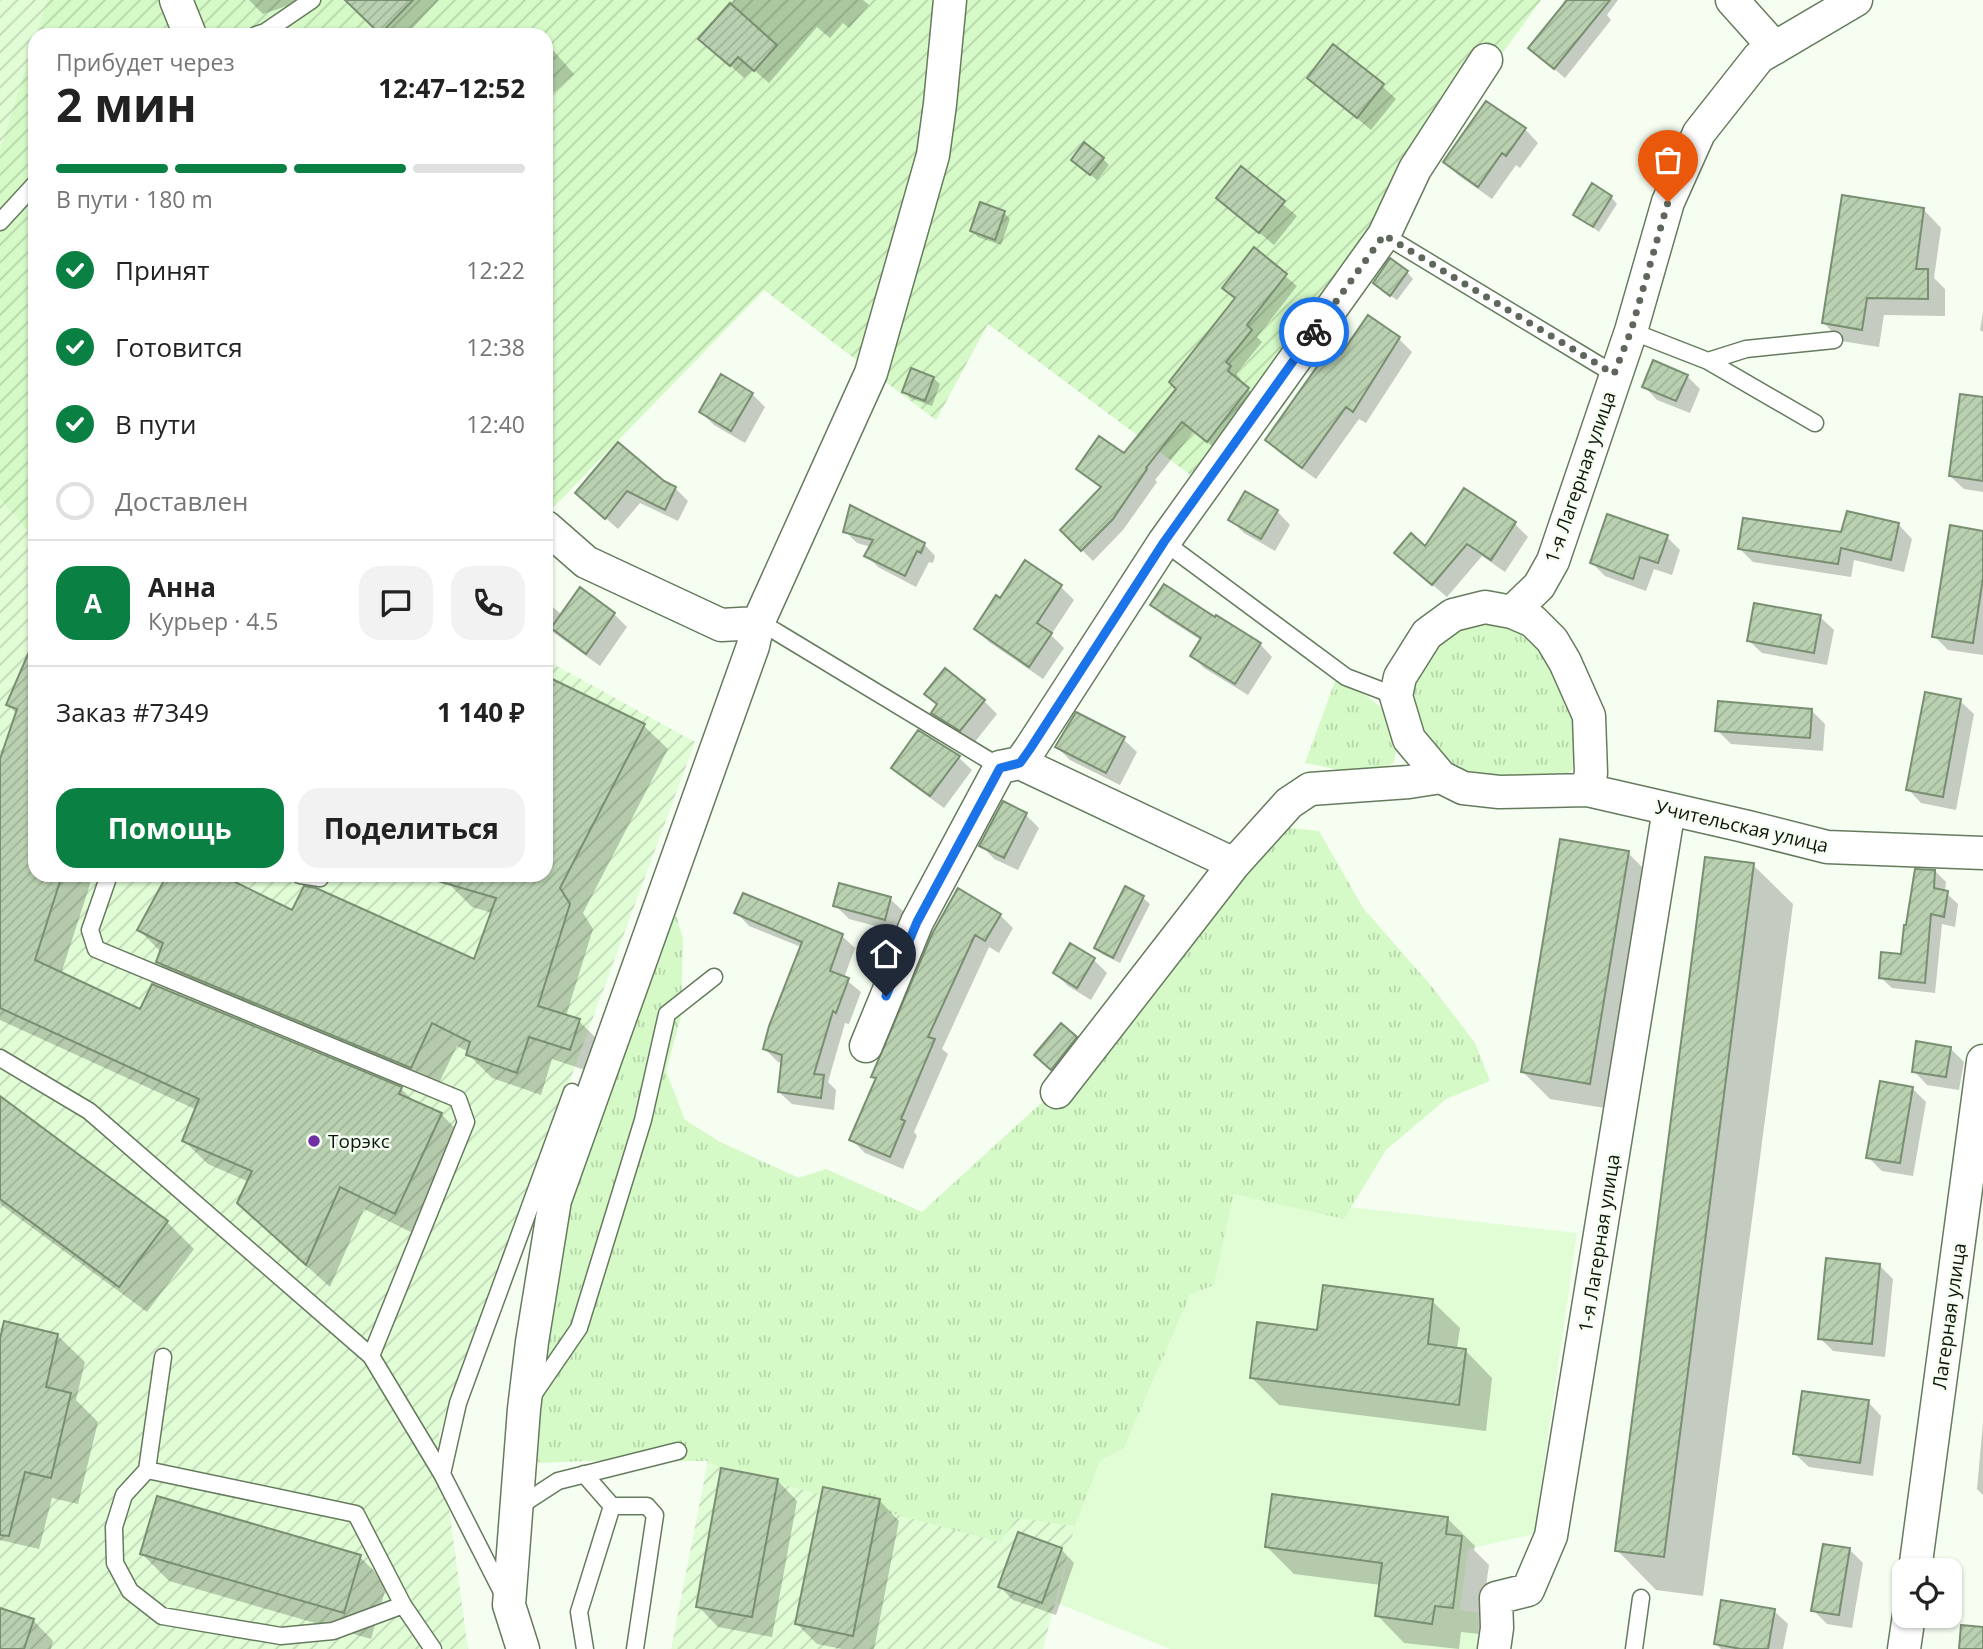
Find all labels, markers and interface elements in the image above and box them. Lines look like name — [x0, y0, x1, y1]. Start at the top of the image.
text: Прибудет через — [56, 46, 235, 78]
text: 12:47–12:52 — [378, 70, 525, 106]
text: 2 мин — [56, 73, 197, 135]
pin — [1638, 130, 1698, 202]
icon: bag — [1649, 141, 1687, 179]
text: В пути · 180 m — [56, 183, 213, 215]
icon: check — [56, 251, 94, 289]
text: Принят — [115, 252, 209, 288]
text: 12:22 — [466, 254, 525, 286]
courier — [1279, 297, 1349, 367]
icon: bike — [1295, 313, 1333, 351]
icon: check — [56, 328, 94, 366]
text: Готовится — [115, 329, 243, 365]
text: 12:38 — [466, 331, 525, 363]
street label: 1-я Лагерная улица — [1538, 388, 1622, 566]
icon: check — [56, 405, 94, 443]
text: В пути — [115, 406, 196, 442]
text: 12:40 — [466, 408, 525, 440]
text: Доставлен — [115, 483, 248, 519]
button: chat — [359, 566, 433, 640]
button: phone — [451, 566, 525, 640]
text: Анна — [148, 569, 216, 605]
text: А — [84, 585, 102, 621]
text: Курьер · 4.5 — [148, 605, 279, 637]
text: Заказ #7349 — [56, 694, 209, 730]
text: 1 140 ₽ — [437, 694, 525, 730]
button: Помощь — [56, 788, 284, 868]
button: Поделиться — [298, 788, 525, 868]
street label: Учительская улица — [1653, 793, 1831, 859]
pin — [856, 924, 916, 996]
icon: home — [867, 935, 905, 973]
place label: Торэкс — [328, 1128, 390, 1154]
marker: Торэкс — [306, 1133, 322, 1149]
street label: 1-я Лагерная улица — [1572, 1152, 1626, 1334]
street label: Лагерная улица — [1926, 1241, 1972, 1391]
map controls — [1892, 1558, 1962, 1628]
button: locate — [1892, 1558, 1962, 1628]

